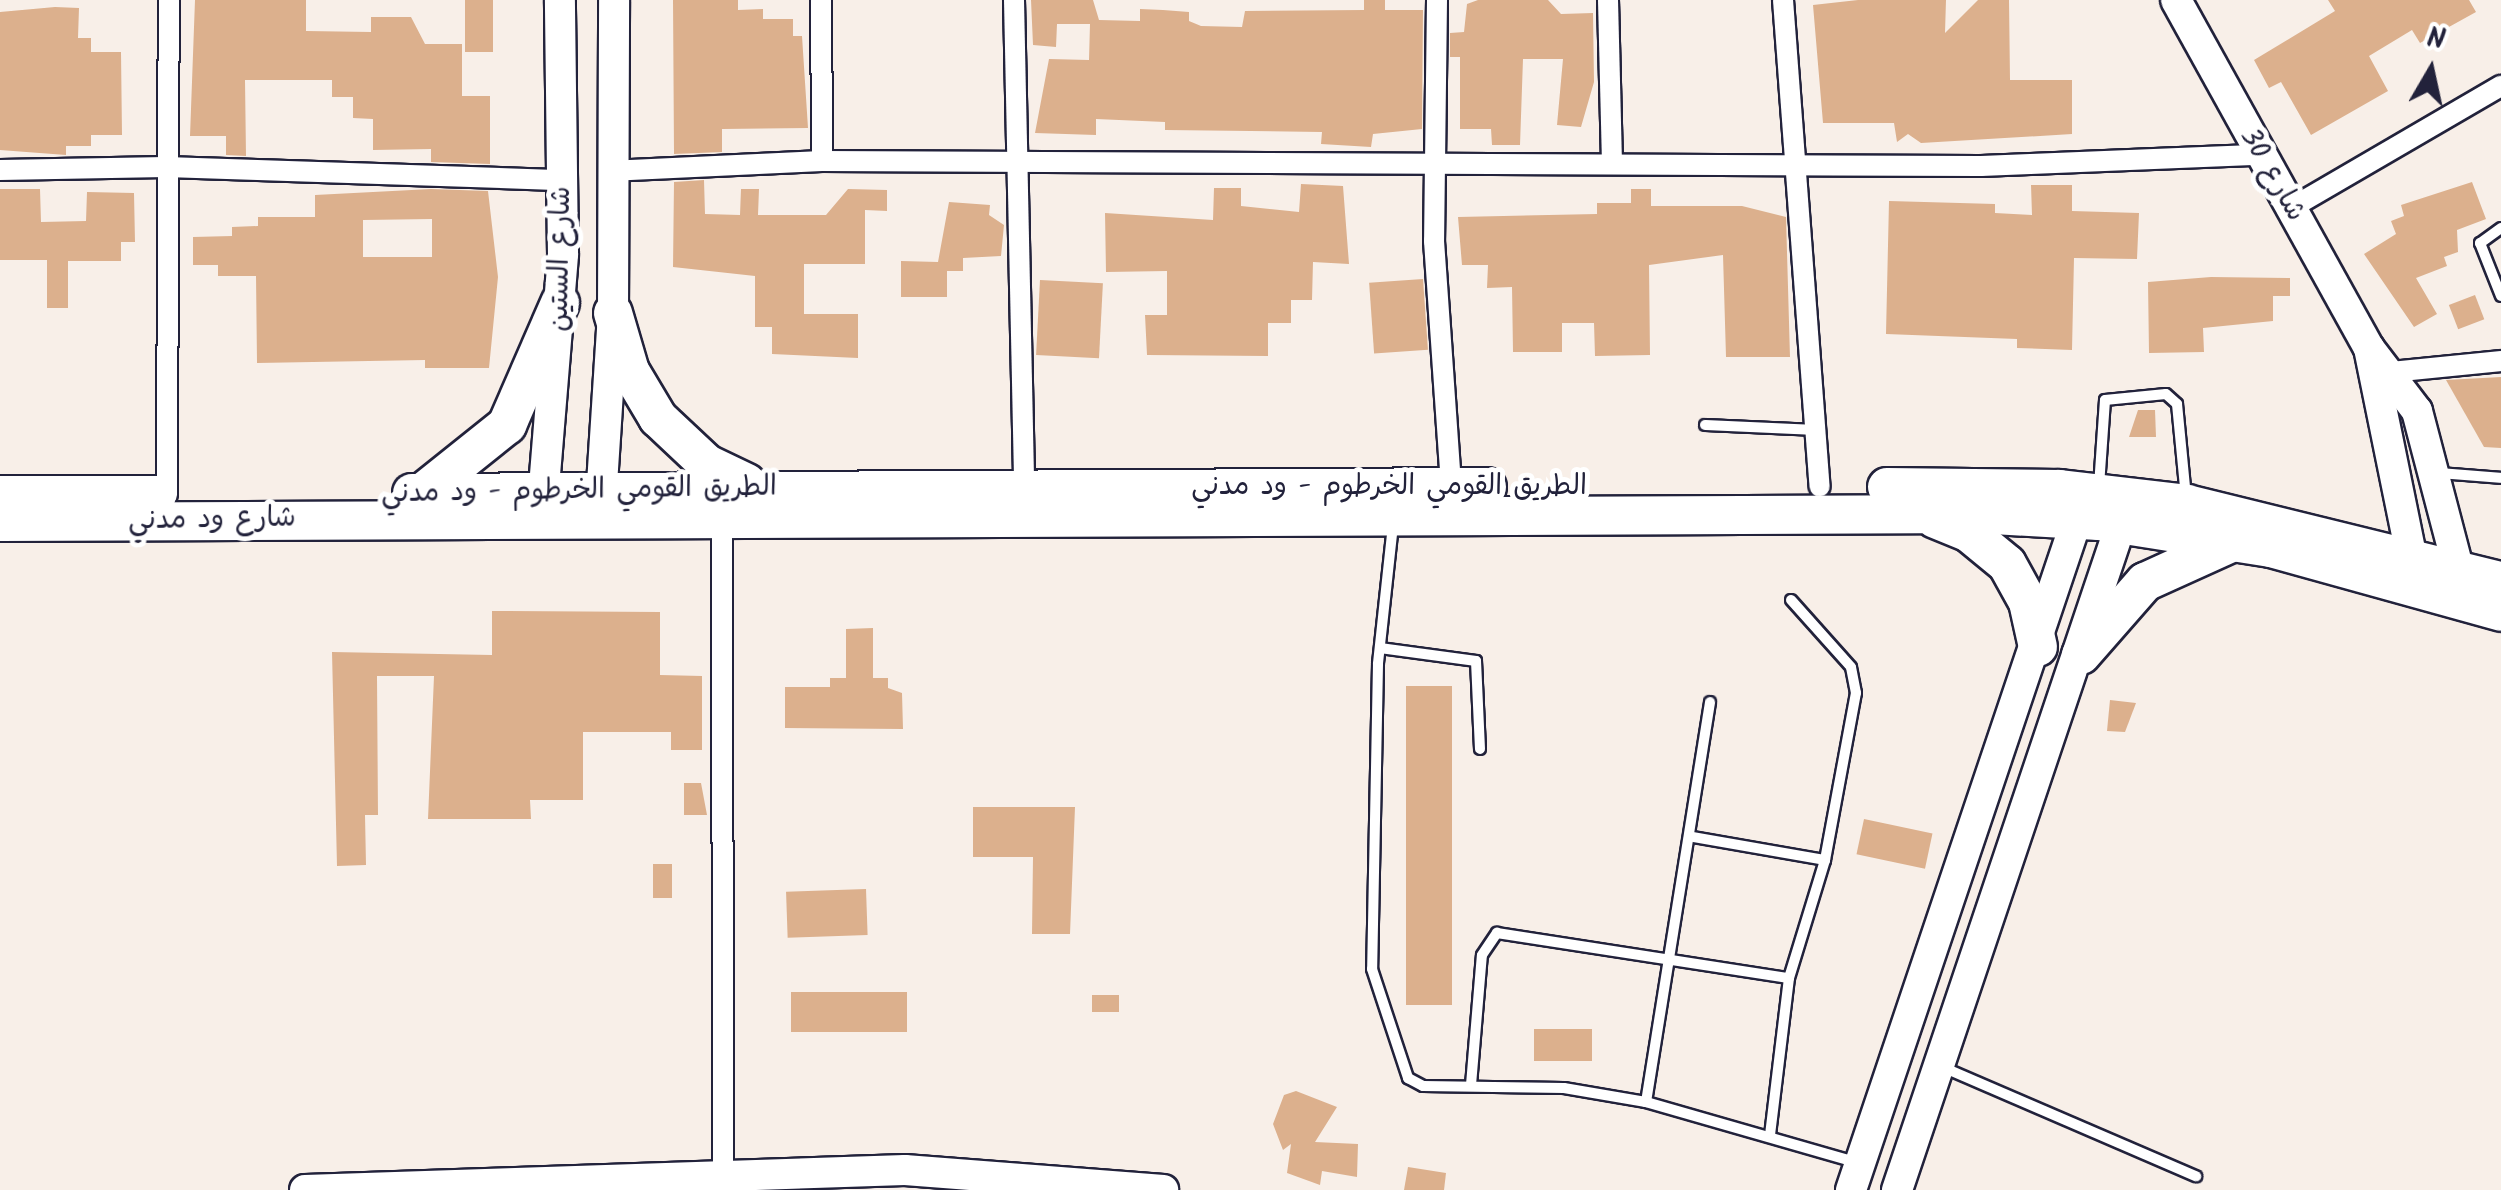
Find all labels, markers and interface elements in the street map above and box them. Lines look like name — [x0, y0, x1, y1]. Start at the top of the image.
text: N — [2424, 16, 2448, 63]
north arrow — [2381, 20, 2481, 120]
street label: شارع 30 — [2232, 123, 2312, 227]
street label: شارع الستين — [543, 186, 579, 332]
street label: الطريق القومي الخرطوم - ود مدني — [1191, 470, 1587, 504]
street label: الطريق القومي الخرطوم - ود مدني — [381, 471, 777, 511]
street label: شارع ود مدني — [128, 502, 296, 538]

